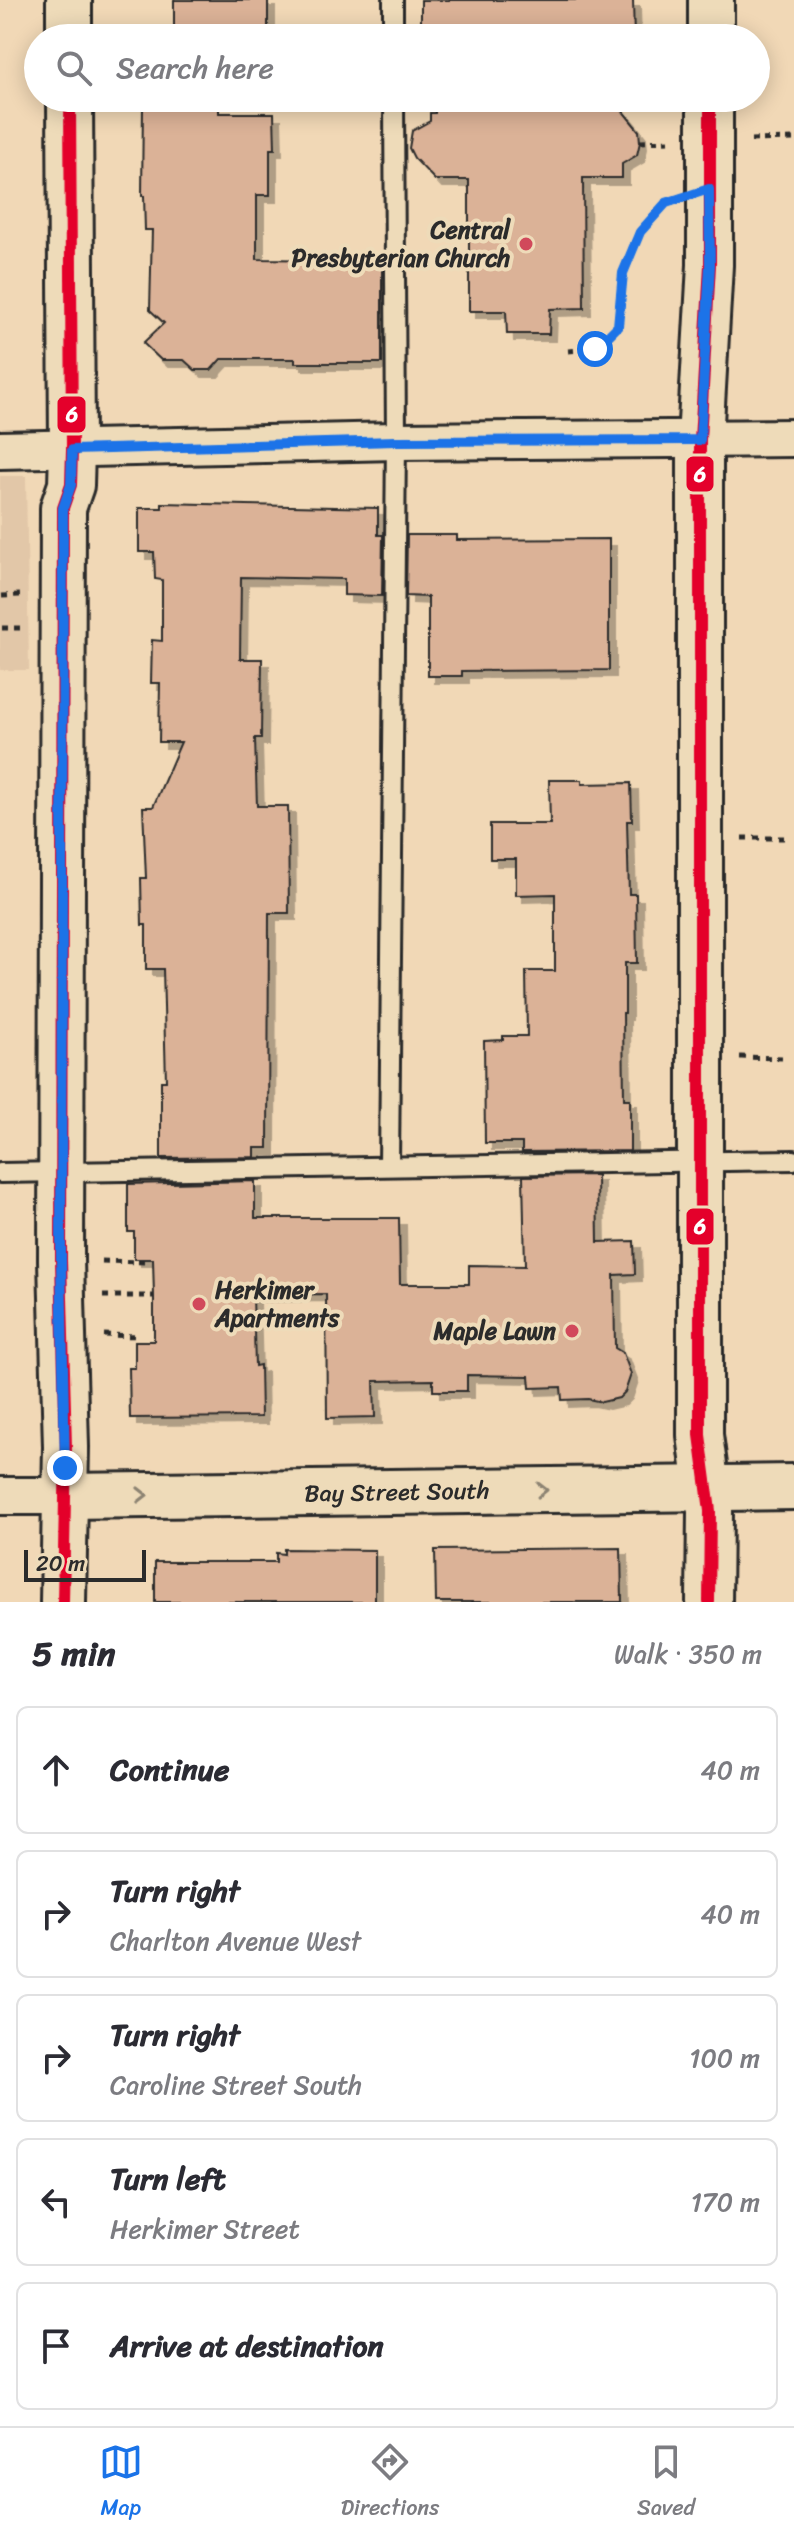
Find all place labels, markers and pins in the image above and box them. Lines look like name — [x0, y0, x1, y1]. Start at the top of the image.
place label: Central Presbyterian Church — [292, 209, 511, 279]
marker: Central Presbyterian Church — [517, 235, 535, 253]
place label: Herkimer Apartments — [214, 1269, 340, 1339]
marker: Herkimer Apartments — [190, 1295, 208, 1313]
place label: Maple Lawn — [433, 1310, 556, 1352]
marker: Maple Lawn — [563, 1322, 581, 1340]

